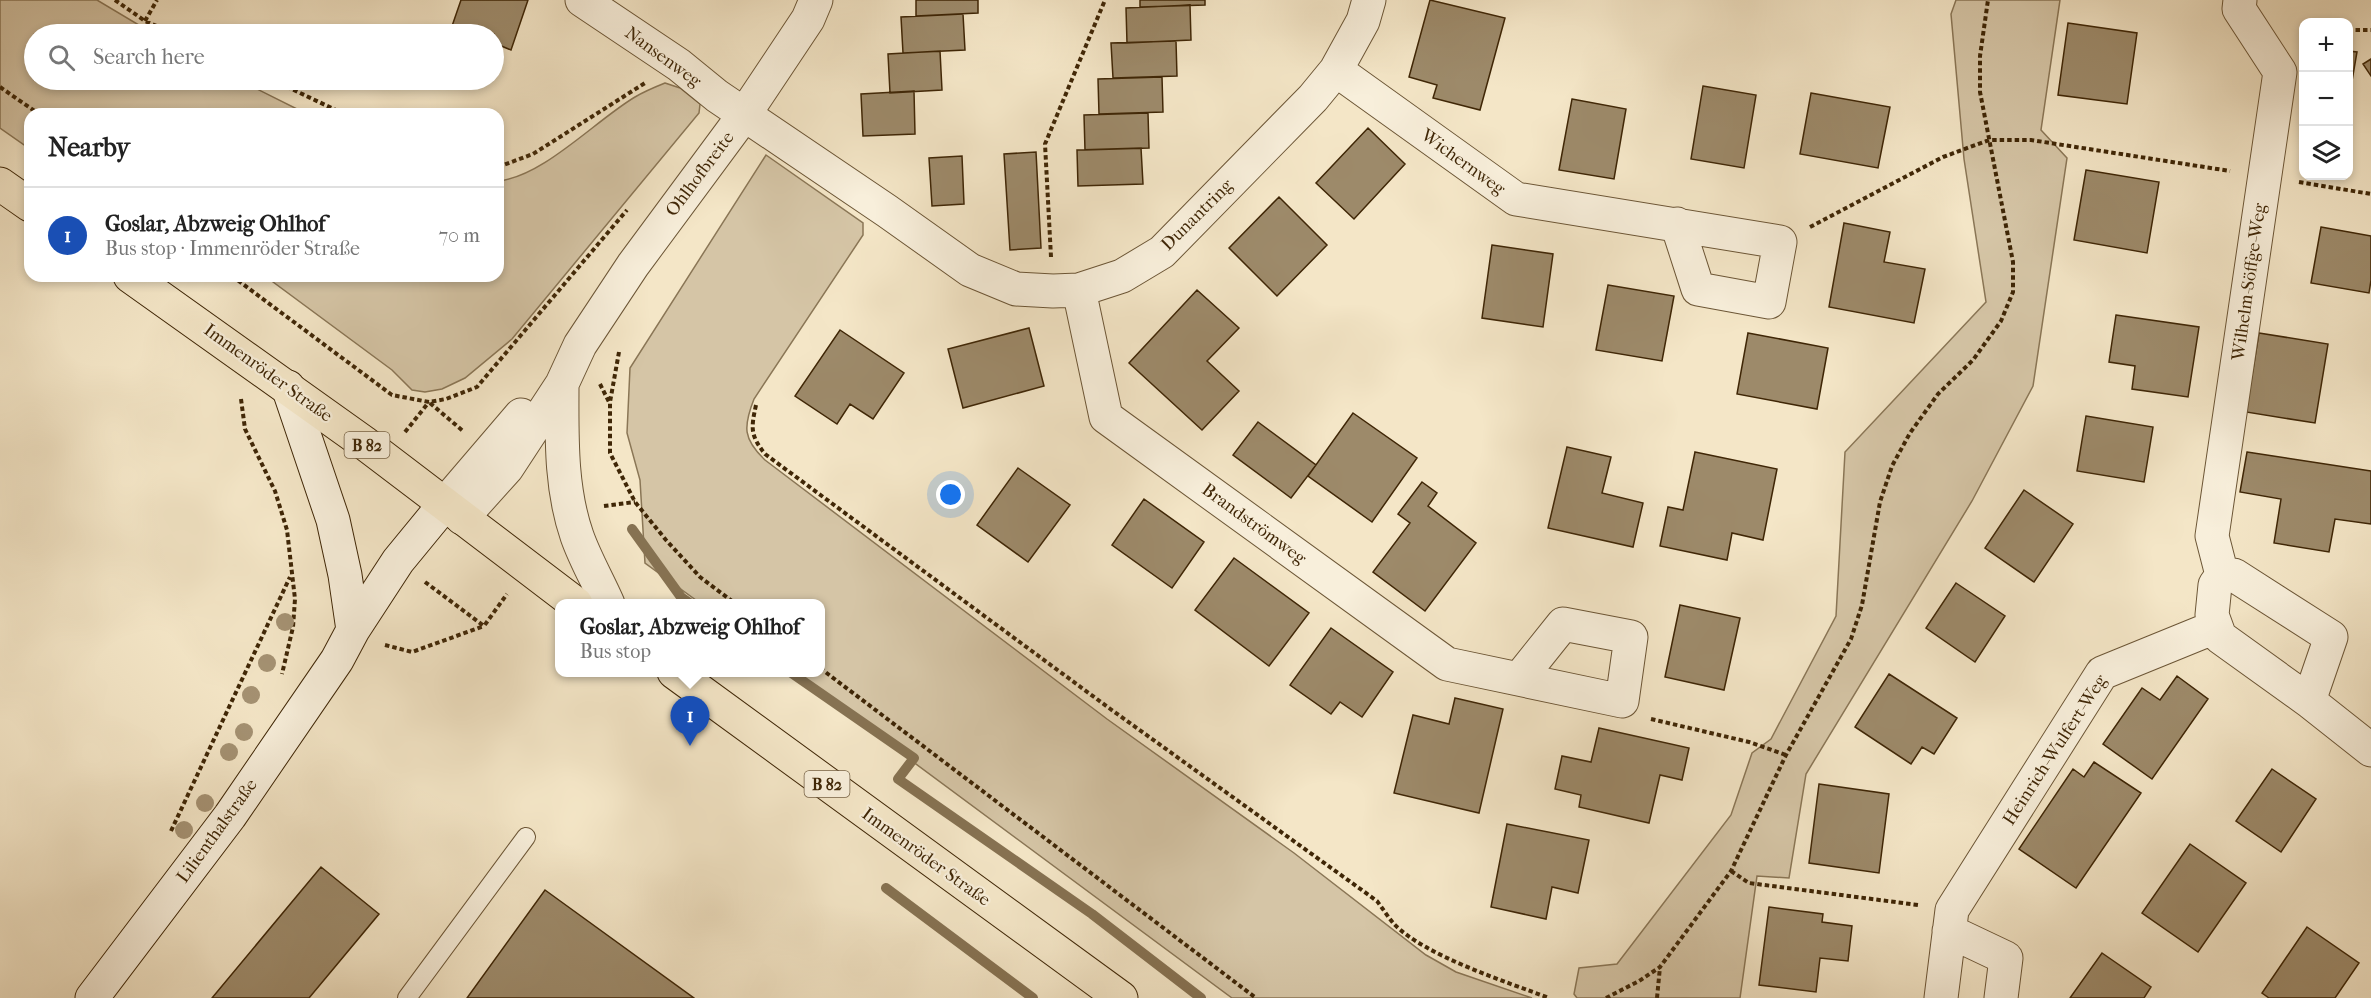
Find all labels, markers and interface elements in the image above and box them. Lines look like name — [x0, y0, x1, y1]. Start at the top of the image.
map controls — [2299, 18, 2353, 180]
button: + — [2299, 18, 2353, 72]
street label: Nansenweg — [621, 22, 706, 92]
search box — [24, 24, 504, 90]
icon: search — [45, 41, 78, 74]
text: Search here — [93, 44, 205, 70]
button: − — [2299, 72, 2353, 126]
street label: Wichernweg — [1416, 124, 1509, 200]
button: layers — [2299, 126, 2353, 180]
street label: Ohlhofbreite — [661, 127, 739, 220]
text: Nearby — [48, 132, 130, 163]
street label: Dunantring — [1157, 175, 1237, 255]
street label: Wilhelm-Söffge-Weg — [2227, 202, 2270, 363]
text: Goslar, Abzweig Ohlhof — [105, 211, 326, 237]
text: 1 — [64, 224, 71, 247]
text: 70 m — [438, 224, 480, 247]
text: Bus stop · Immenröder Straße — [105, 237, 360, 260]
street label: Immenröder Straße — [200, 319, 336, 427]
road number: B 82 — [344, 432, 389, 458]
street label: Brandströmweg — [1198, 479, 1311, 569]
your location — [936, 480, 965, 509]
popup — [555, 599, 825, 677]
text: Goslar, Abzweig Ohlhof — [580, 614, 800, 640]
text: Bus stop — [580, 640, 651, 663]
street label: Heinrich-Wulfert-Weg — [1999, 671, 2112, 829]
pin: 1 — [670, 696, 710, 746]
road number: B 82 — [804, 771, 850, 797]
street label: Lilienthalstraße — [172, 775, 262, 887]
street label: Immenröder Straße — [858, 803, 994, 911]

